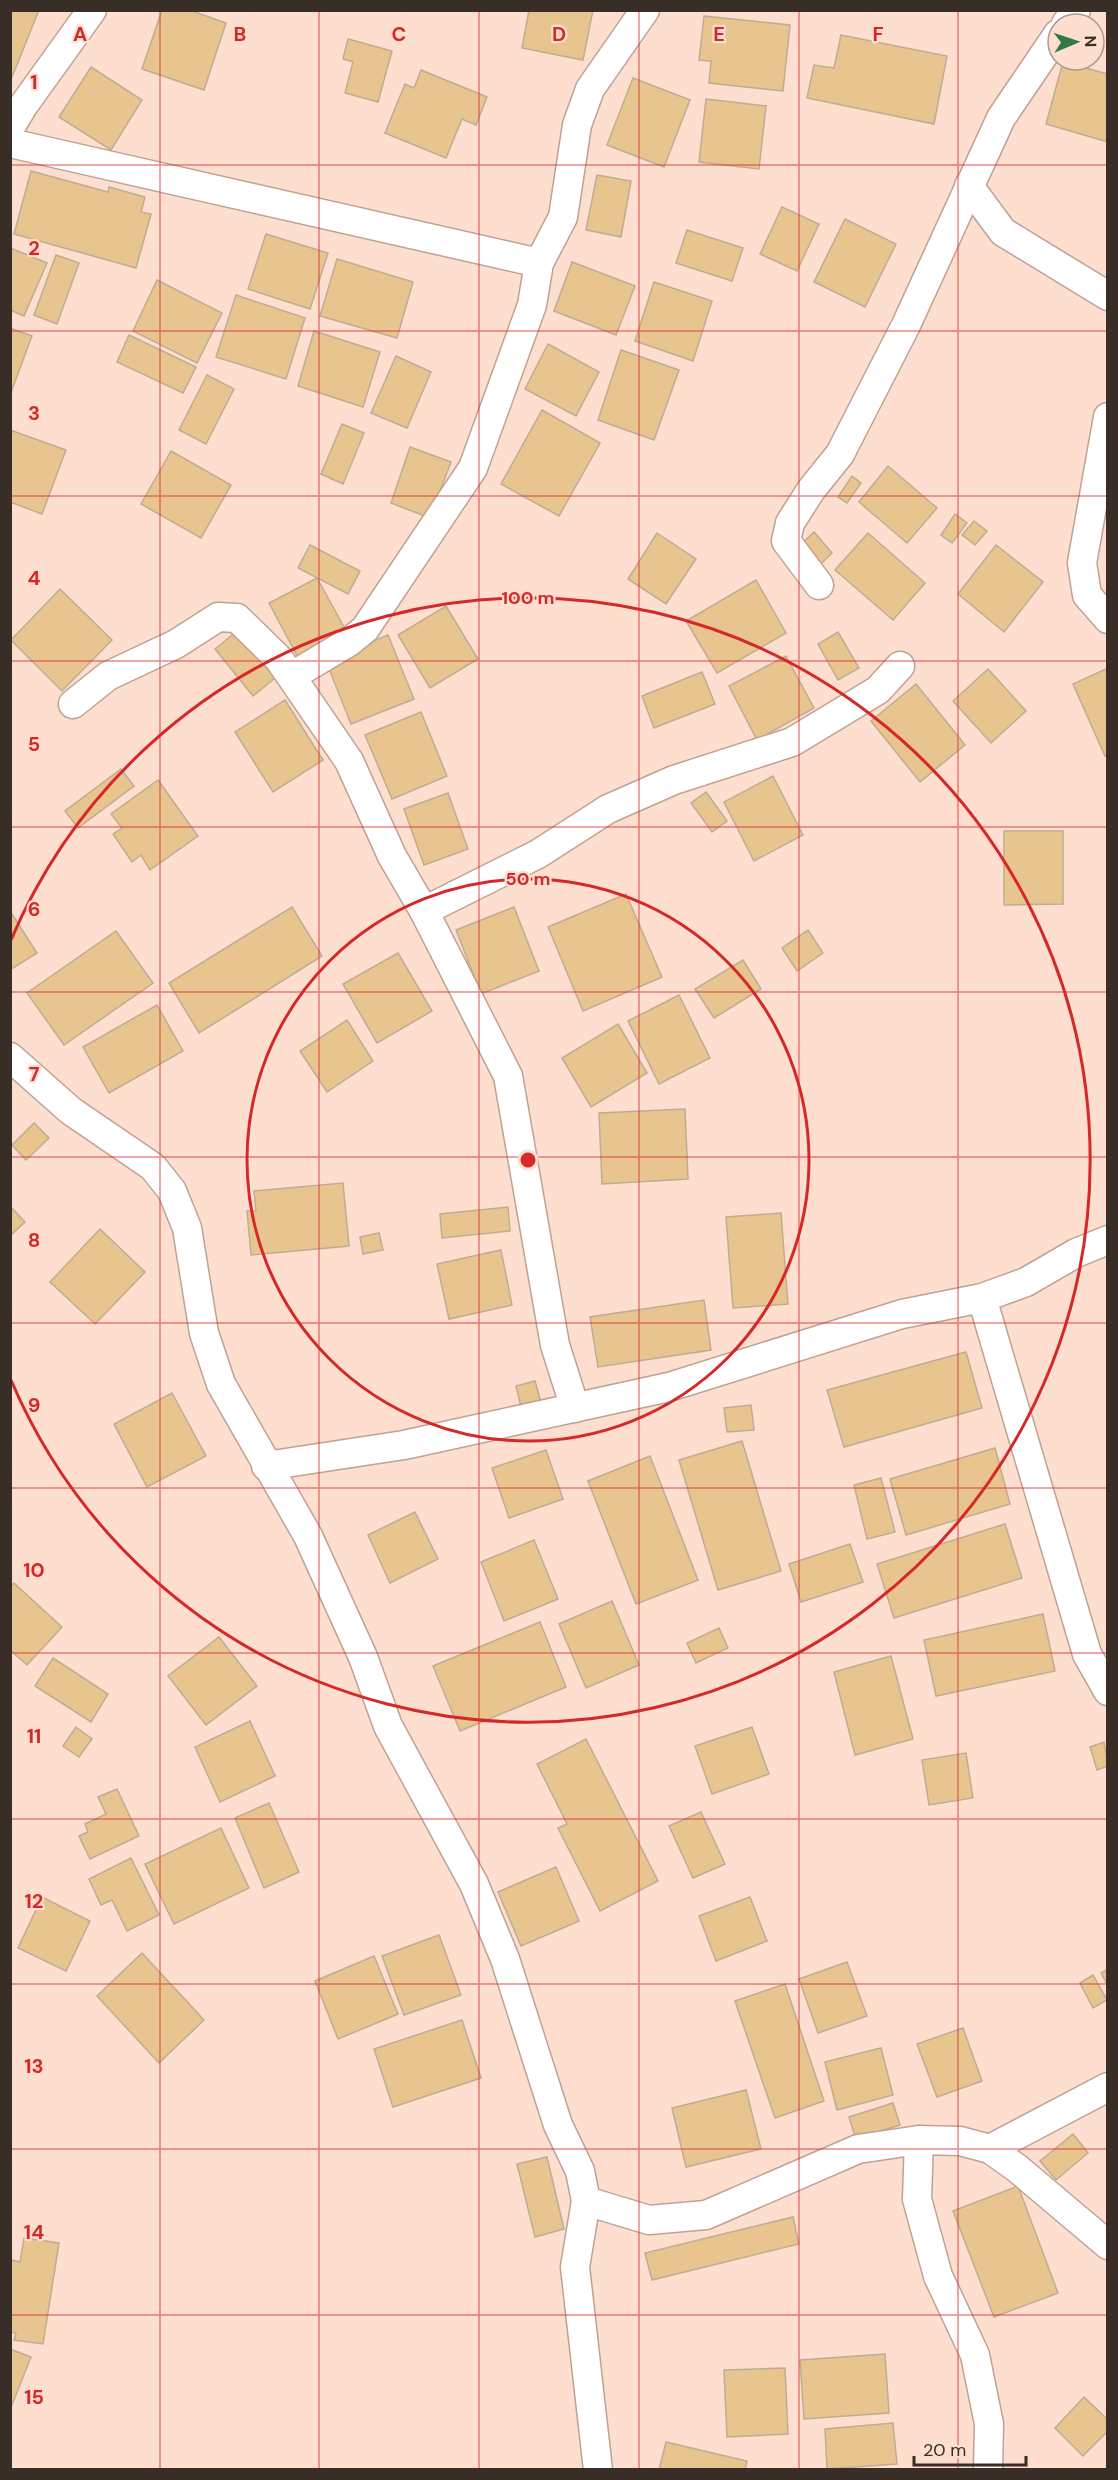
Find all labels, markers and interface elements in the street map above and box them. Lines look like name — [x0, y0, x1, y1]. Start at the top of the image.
north arrow — [1046, 12, 1106, 72]
text: A — [73, 21, 87, 47]
text: B — [234, 21, 246, 47]
text: C — [392, 21, 406, 47]
text: D — [552, 21, 566, 47]
text: E — [713, 21, 725, 47]
text: F — [872, 21, 884, 47]
text: N — [1080, 35, 1101, 48]
text: 1 — [30, 69, 38, 95]
text: 2 — [28, 235, 40, 261]
text: 3 — [28, 400, 40, 426]
text: 4 — [28, 565, 41, 591]
text: 100 m — [501, 586, 555, 610]
text: 5 — [28, 731, 40, 757]
text: 50 m — [505, 867, 551, 891]
text: 6 — [28, 896, 40, 922]
text: 7 — [29, 1061, 40, 1087]
centre of rings — [518, 1150, 538, 1170]
text: 8 — [28, 1227, 40, 1253]
text: 9 — [28, 1392, 40, 1418]
text: 10 — [23, 1557, 45, 1583]
text: 11 — [27, 1723, 41, 1749]
text: 12 — [25, 1888, 43, 1914]
text: 13 — [24, 2053, 44, 2079]
text: 14 — [24, 2219, 44, 2245]
text: 15 — [24, 2384, 44, 2410]
scale bar — [914, 2429, 1026, 2467]
text: 20 m — [923, 2438, 966, 2462]

